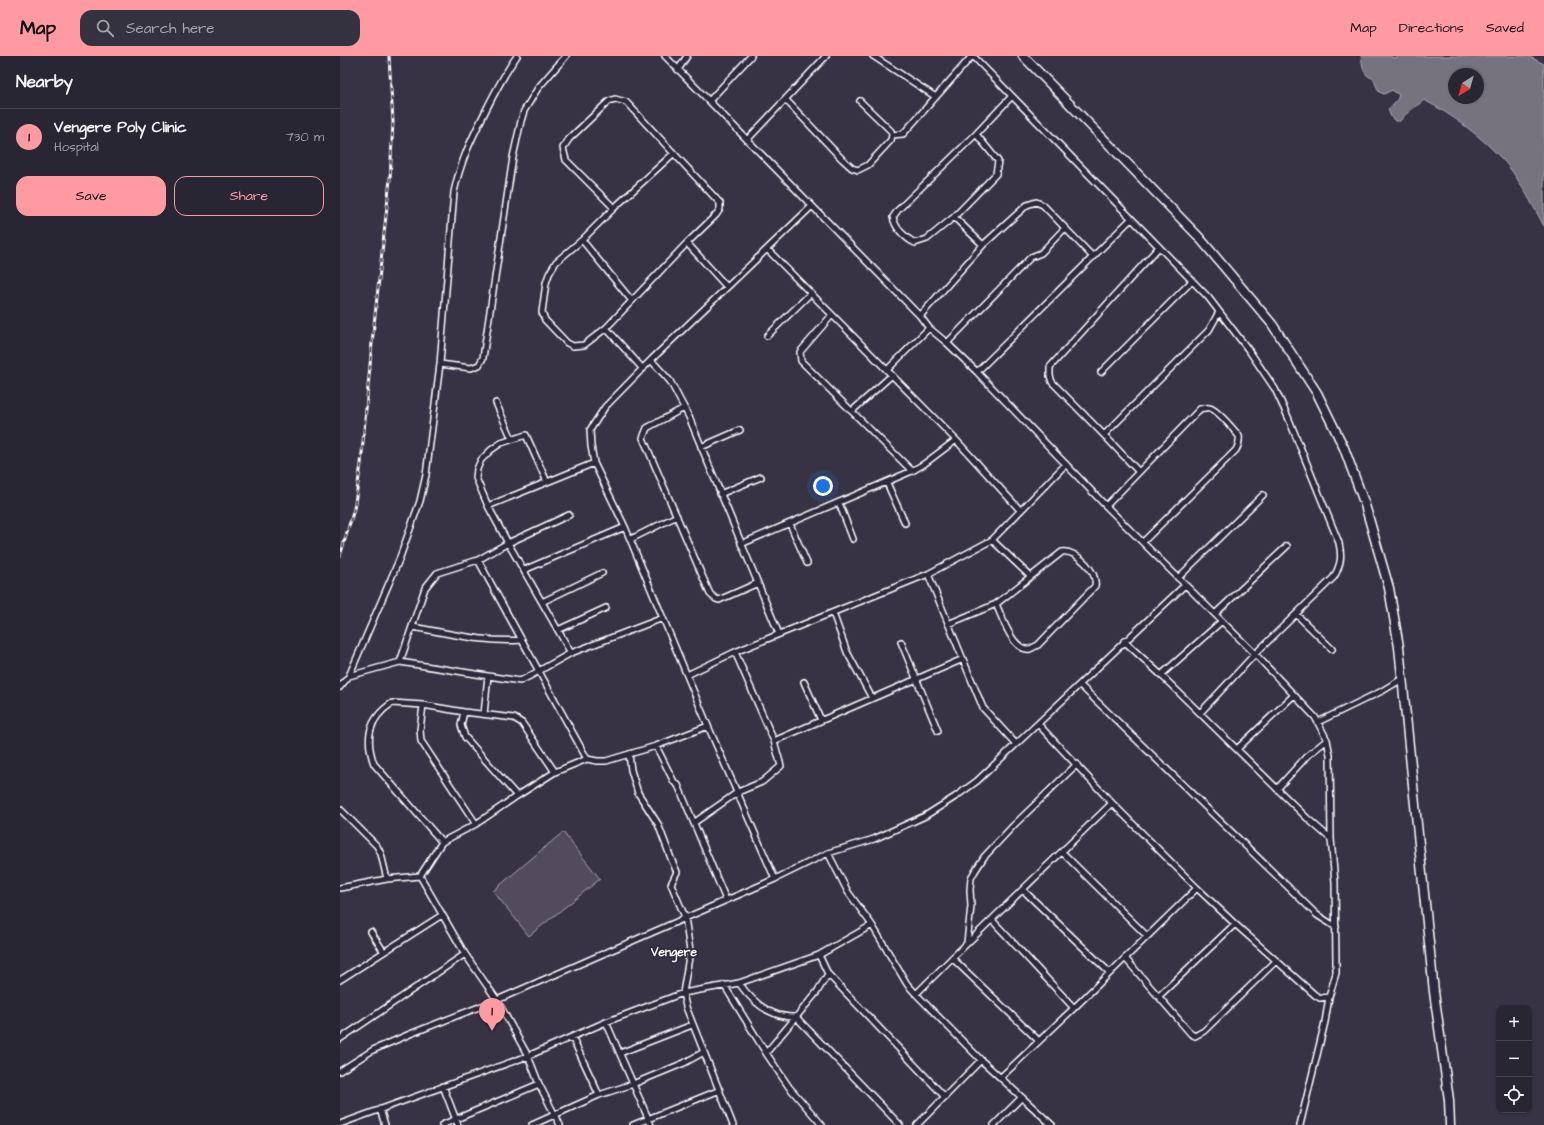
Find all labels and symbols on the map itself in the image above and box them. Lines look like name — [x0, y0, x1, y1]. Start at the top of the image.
north arrow — [1448, 68, 1484, 104]
your location — [813, 476, 833, 496]
district label: Vengere — [650, 944, 697, 963]
pin: 1 — [479, 998, 505, 1031]

